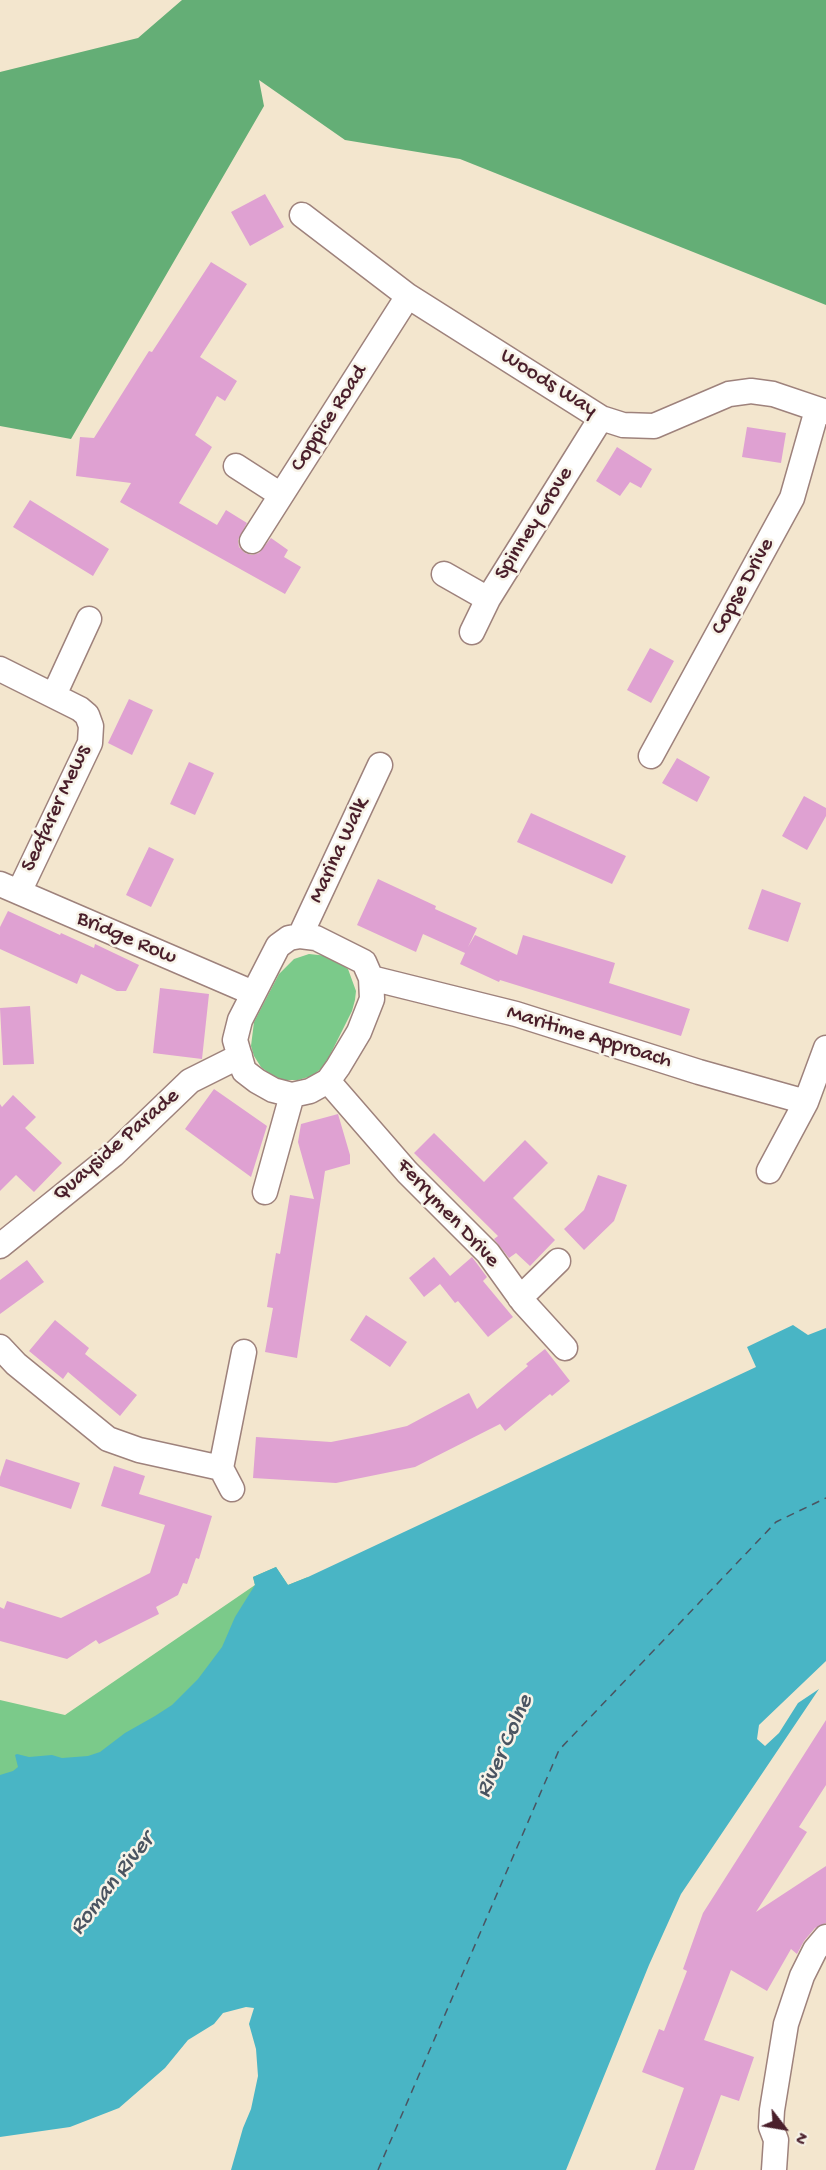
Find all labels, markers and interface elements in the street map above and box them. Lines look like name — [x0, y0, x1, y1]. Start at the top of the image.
street label: Woods Way — [495, 344, 601, 424]
street label: Coppice Road — [286, 361, 374, 477]
street label: Spinney Grove — [490, 463, 580, 585]
street label: Copse Drive — [707, 534, 781, 640]
street label: Seafarer Mews — [16, 742, 98, 876]
street label: Marina Walk — [304, 794, 376, 908]
street label: Bridge Row — [72, 906, 180, 972]
street label: Maritime Approach — [503, 1000, 675, 1076]
street label: Quayside Parade — [48, 1084, 186, 1208]
street label: Ferrymen Drive — [390, 1154, 504, 1274]
water label: River Colne — [471, 1691, 541, 1803]
water label: Roman River — [64, 1828, 162, 1942]
north arrow — [754, 2098, 814, 2158]
text: N — [789, 2128, 811, 2147]

